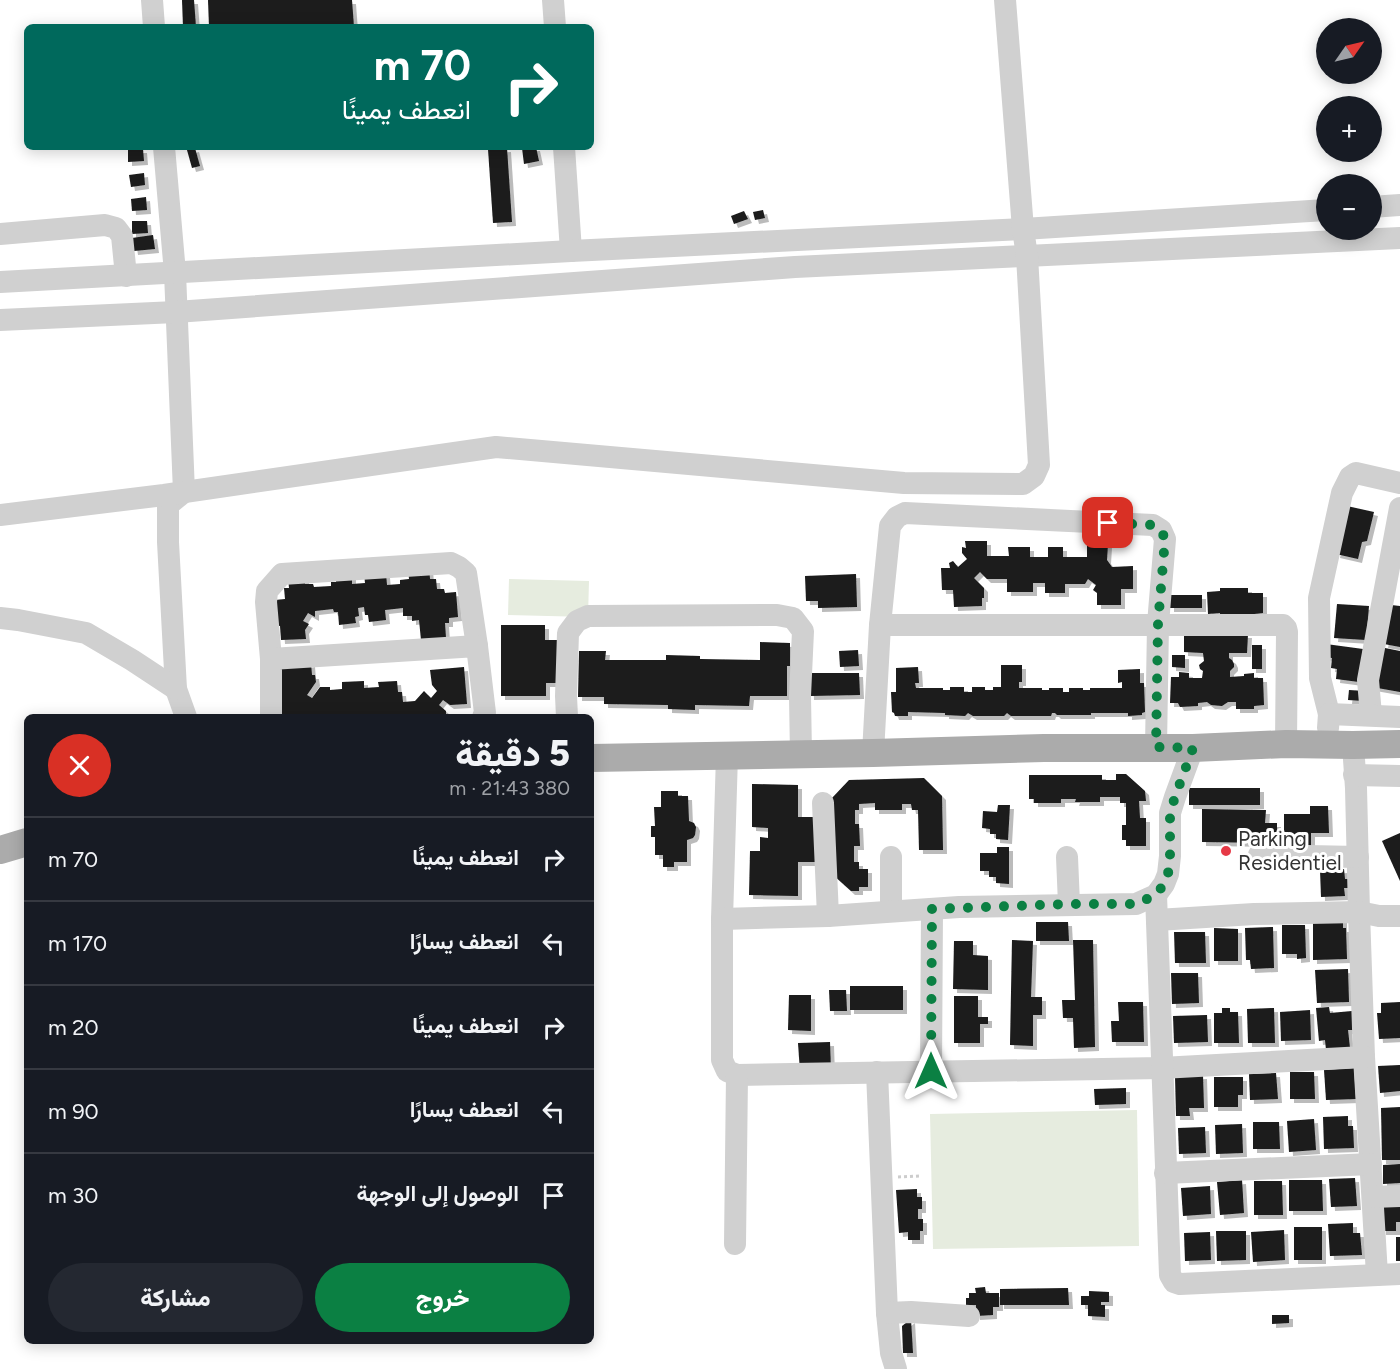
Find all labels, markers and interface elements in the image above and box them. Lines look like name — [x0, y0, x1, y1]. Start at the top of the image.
north arrow — [1316, 18, 1382, 84]
map controls — [1316, 18, 1382, 240]
text: 70 m — [374, 40, 471, 91]
icon: right — [492, 48, 570, 126]
text: انعطف يمينًا — [342, 93, 471, 126]
button: + — [1316, 96, 1382, 162]
button: − — [1316, 174, 1382, 240]
pin — [1082, 497, 1133, 548]
icon: arrive — [1091, 506, 1124, 539]
text: 5 دقيقة — [455, 732, 570, 775]
button: close — [48, 734, 111, 797]
text: 380 m · 21:43 — [449, 776, 570, 800]
place label: Parking Residentiel — [1238, 826, 1342, 875]
icon: right — [537, 843, 570, 876]
text: انعطف يمينًا — [412, 844, 519, 871]
marker: Parking Residentiel — [1219, 844, 1233, 858]
text: 70 m — [48, 846, 98, 873]
icon: left — [537, 927, 570, 960]
text: انعطف يسارًا — [410, 928, 519, 955]
text: 170 m — [48, 930, 107, 957]
icon: right — [537, 1011, 570, 1044]
text: انعطف يمينًا — [412, 1012, 519, 1039]
text: 20 m — [48, 1014, 99, 1041]
position arrow — [899, 1039, 963, 1103]
icon: left — [537, 1095, 570, 1128]
text: انعطف يسارًا — [410, 1096, 519, 1123]
text: 90 m — [48, 1098, 99, 1125]
icon: arrive — [537, 1179, 570, 1212]
text: الوصول إلى الوجهة — [356, 1180, 519, 1207]
text: 30 m — [48, 1182, 98, 1209]
button: مشاركة — [48, 1263, 303, 1332]
button: خروج — [315, 1263, 570, 1332]

